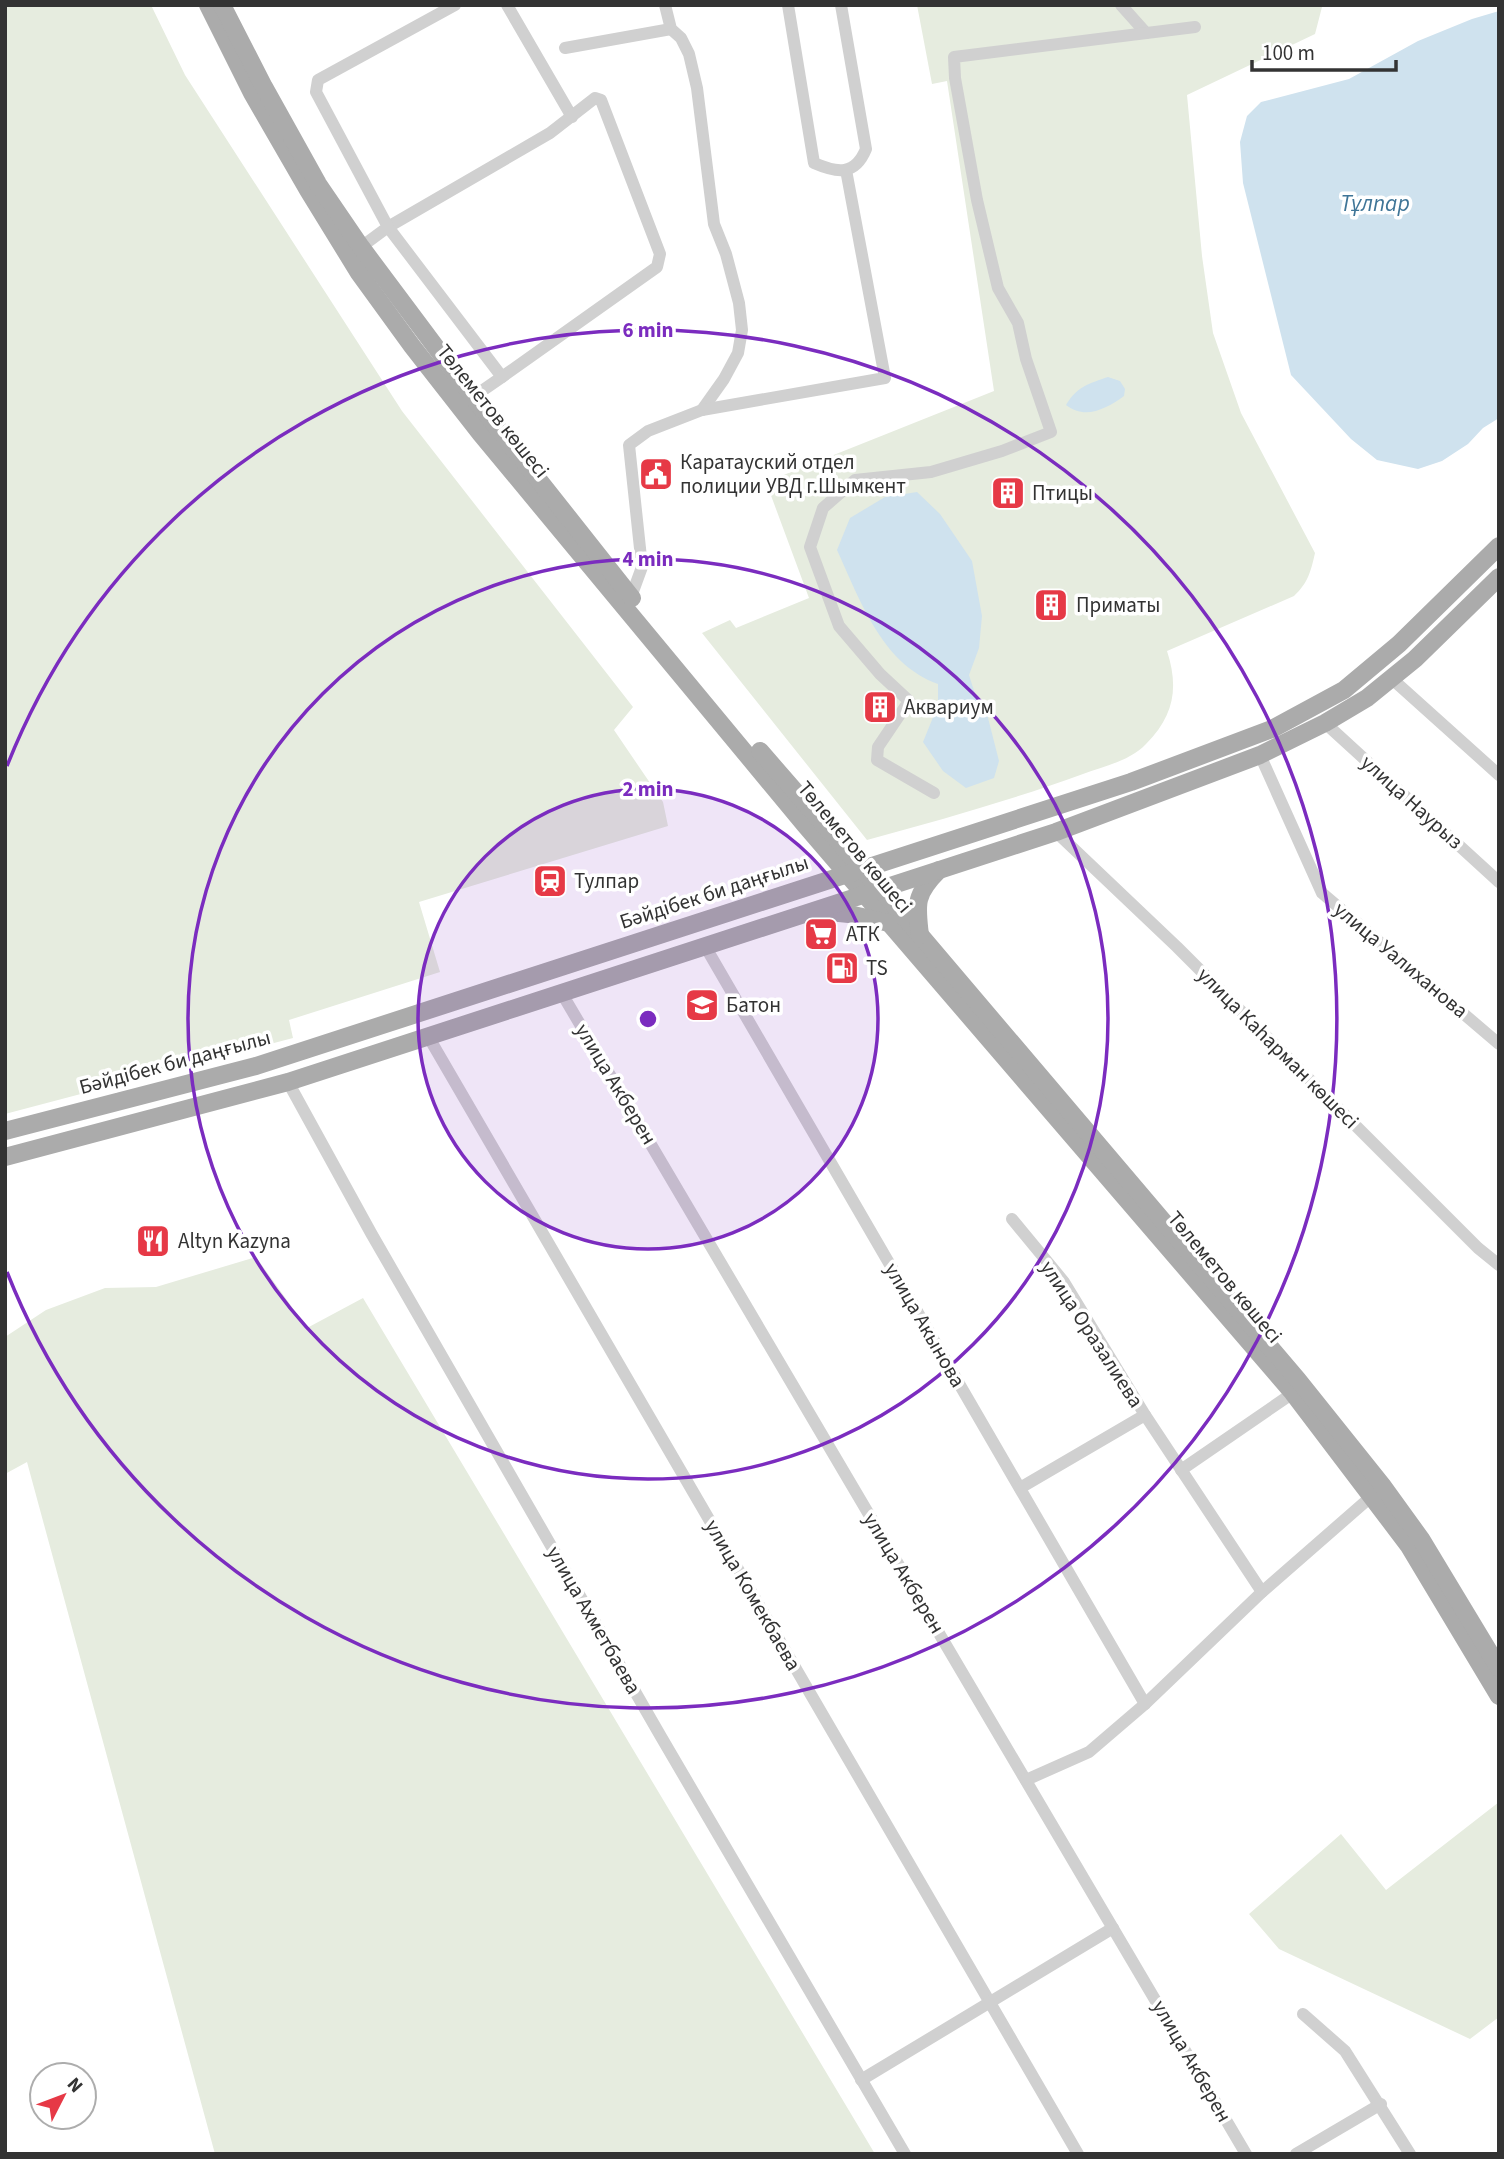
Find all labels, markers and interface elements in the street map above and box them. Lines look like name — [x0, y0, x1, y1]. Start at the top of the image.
scale bar — [1252, 28, 1396, 72]
text: 100 m — [1262, 38, 1315, 68]
water label: Тұлпар — [1340, 187, 1410, 220]
text: 6 min — [622, 315, 674, 345]
street label: Төлеметов көшесі — [430, 338, 556, 484]
place label: Каратауский отдел полиции УВД г.Шымкент — [680, 447, 906, 501]
public building icon: Каратауский отдел полиции УВД г.Шымкент — [637, 455, 675, 493]
building icon: Птицы — [989, 474, 1027, 512]
place label: Птицы — [1032, 478, 1093, 508]
text: 4 min — [622, 544, 674, 574]
building icon: Приматы — [1032, 586, 1070, 624]
place label: Приматы — [1076, 590, 1160, 620]
building icon: Аквариум — [861, 688, 899, 726]
place label: Аквариум — [904, 692, 994, 722]
street label: улица Наурыз — [1354, 748, 1470, 856]
text: 2 min — [622, 774, 674, 804]
street label: Төлеметов көшесі — [791, 774, 919, 920]
street label: Бәйдібек би даңғылы — [616, 847, 812, 937]
station icon: Тулпар — [531, 862, 569, 900]
place label: Тулпар — [574, 866, 639, 896]
street label: улица Уалиханова — [1327, 895, 1475, 1025]
supermarket icon: АТК — [802, 915, 840, 953]
place label: АТК — [846, 919, 881, 949]
fuel station icon: TS — [823, 949, 861, 987]
place label: TS — [866, 953, 888, 983]
street label: улица Каһарман көшесі — [1190, 960, 1366, 1136]
school or university icon: Батон — [683, 986, 721, 1024]
place label: Батон — [726, 990, 781, 1020]
centre of rings — [636, 1007, 660, 1031]
street label: улица Акберен — [568, 1018, 664, 1150]
street label: Бәйдібек би даңғылы — [76, 1022, 274, 1102]
street label: Төлеметов көшесі — [1161, 1204, 1289, 1350]
restaurant icon: Altyn Kazyna — [134, 1222, 172, 1260]
place label: Altyn Kazyna — [178, 1226, 291, 1256]
street label: улица Оразалиева — [1033, 1255, 1151, 1413]
street label: улица Акынова — [877, 1257, 973, 1393]
street label: улица Акберен — [856, 1507, 952, 1639]
street label: улица Комекбаева — [697, 1514, 809, 1676]
street label: улица Ахметбаева — [539, 1540, 649, 1700]
street label: улица Акберен — [1145, 1994, 1239, 2128]
north arrow — [28, 2061, 98, 2131]
text: N — [60, 2072, 89, 2099]

